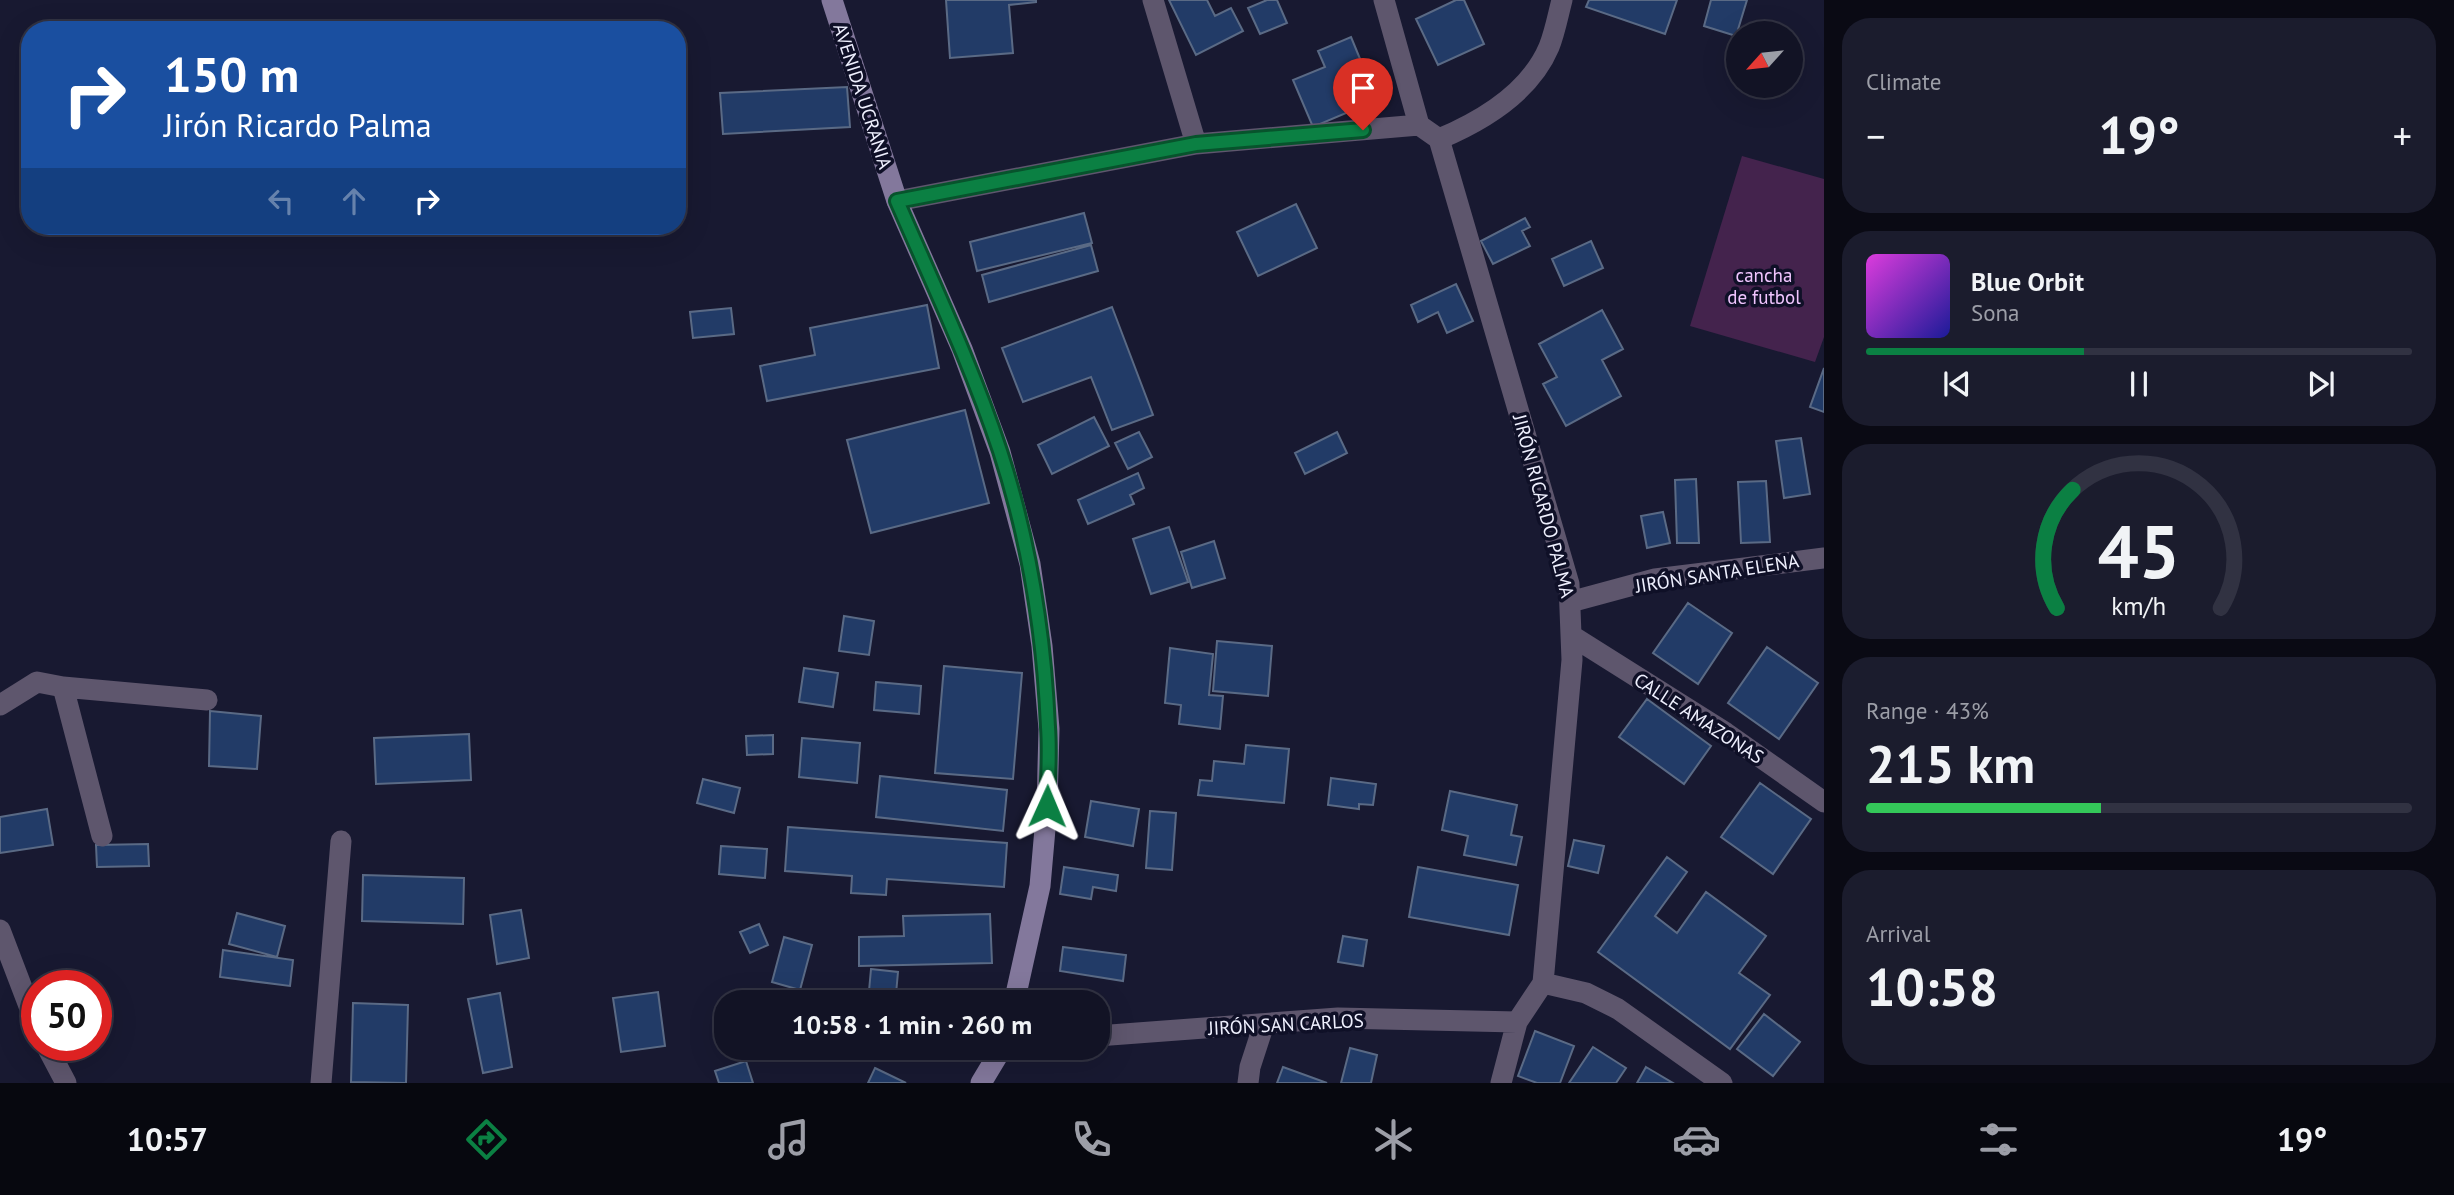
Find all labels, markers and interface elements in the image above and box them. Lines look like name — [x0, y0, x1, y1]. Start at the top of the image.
street label: AVENIDA UCRANIA — [828, 20, 898, 172]
north arrow — [1726, 21, 1802, 98]
map controls — [1726, 21, 1803, 98]
text: 150 m — [164, 42, 299, 106]
icon: right — [49, 49, 140, 140]
pin — [1333, 58, 1393, 130]
text: Climate — [1866, 67, 1941, 96]
icon: arrive — [1344, 69, 1382, 107]
text: 19° — [2098, 101, 2180, 168]
text: Jirón Ricardo Palma — [164, 104, 432, 146]
text: − — [1866, 111, 1885, 160]
text: + — [2393, 111, 2412, 160]
icon: left — [262, 182, 300, 220]
icon: ahead — [335, 182, 373, 220]
icon: right — [408, 182, 446, 220]
park label: cancha de futbol — [1727, 263, 1801, 309]
text: Blue Orbit — [1971, 265, 2084, 298]
text: Sona — [1971, 298, 2020, 327]
icon: previous — [1938, 365, 1976, 403]
icon: pause — [2120, 365, 2158, 403]
icon: next — [2302, 365, 2340, 403]
street label: JIRÓN RICARDO PALMA — [1508, 411, 1580, 600]
text: 45 — [2098, 504, 2180, 598]
street label: JIRÓN SANTA ELENA — [1633, 548, 1800, 598]
text: km/h — [2112, 589, 2166, 621]
street label: CALLE AMAZONAS — [1630, 667, 1768, 769]
text: Range · 43% — [1866, 696, 1989, 725]
text: 215 km — [1866, 730, 2035, 797]
position arrow — [1010, 769, 1084, 843]
text: Arrival — [1866, 919, 1930, 948]
text: 10:58 — [1866, 953, 1998, 1020]
speed limit sign: 50 — [21, 970, 112, 1061]
text: 10:58 · 1 min · 260 m — [792, 1008, 1032, 1041]
street label: JIRÓN SAN CARLOS — [1207, 1008, 1364, 1040]
icon: directions — [462, 1115, 511, 1164]
icon: music — [764, 1115, 813, 1164]
icon: phone — [1067, 1115, 1116, 1164]
icon: climate — [1369, 1115, 1418, 1164]
icon: car — [1672, 1115, 1721, 1164]
icon: filters — [1974, 1115, 2023, 1164]
text: 10:57 — [127, 1118, 208, 1160]
text: 19° — [2277, 1118, 2327, 1160]

